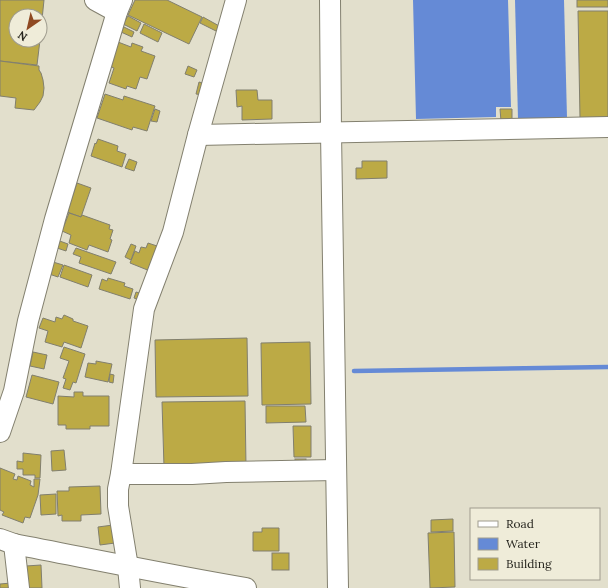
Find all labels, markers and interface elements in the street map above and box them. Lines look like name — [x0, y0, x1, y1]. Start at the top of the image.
north arrow — [8, 8, 48, 48]
text: N — [15, 28, 30, 44]
legend — [470, 508, 600, 580]
text: Road — [506, 516, 534, 531]
text: Water — [506, 536, 541, 551]
text: Building — [506, 556, 552, 571]

